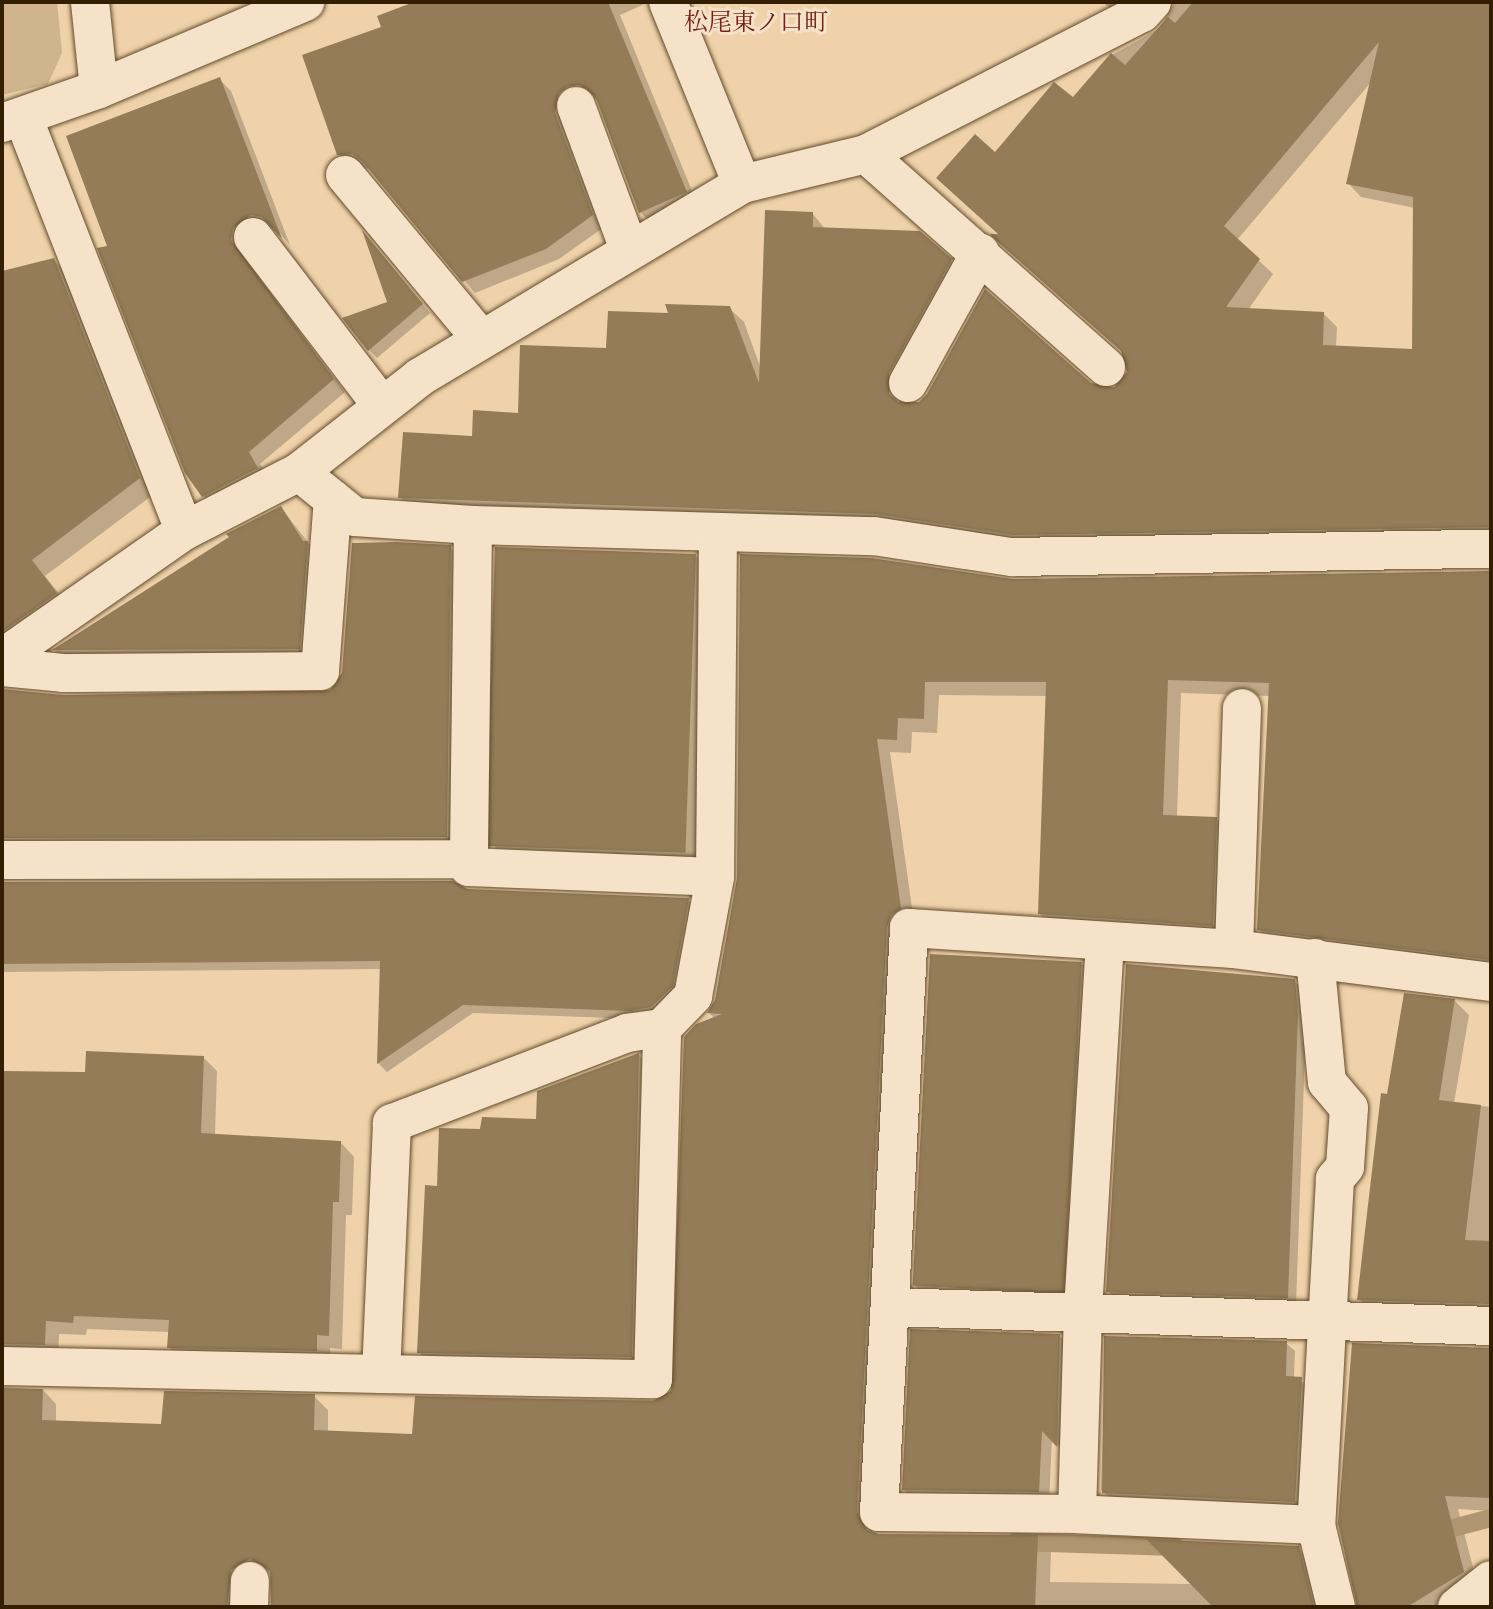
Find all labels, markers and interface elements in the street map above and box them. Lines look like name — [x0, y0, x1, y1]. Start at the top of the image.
district label: 松尾東ノ口町 — [684, 10, 828, 38]

